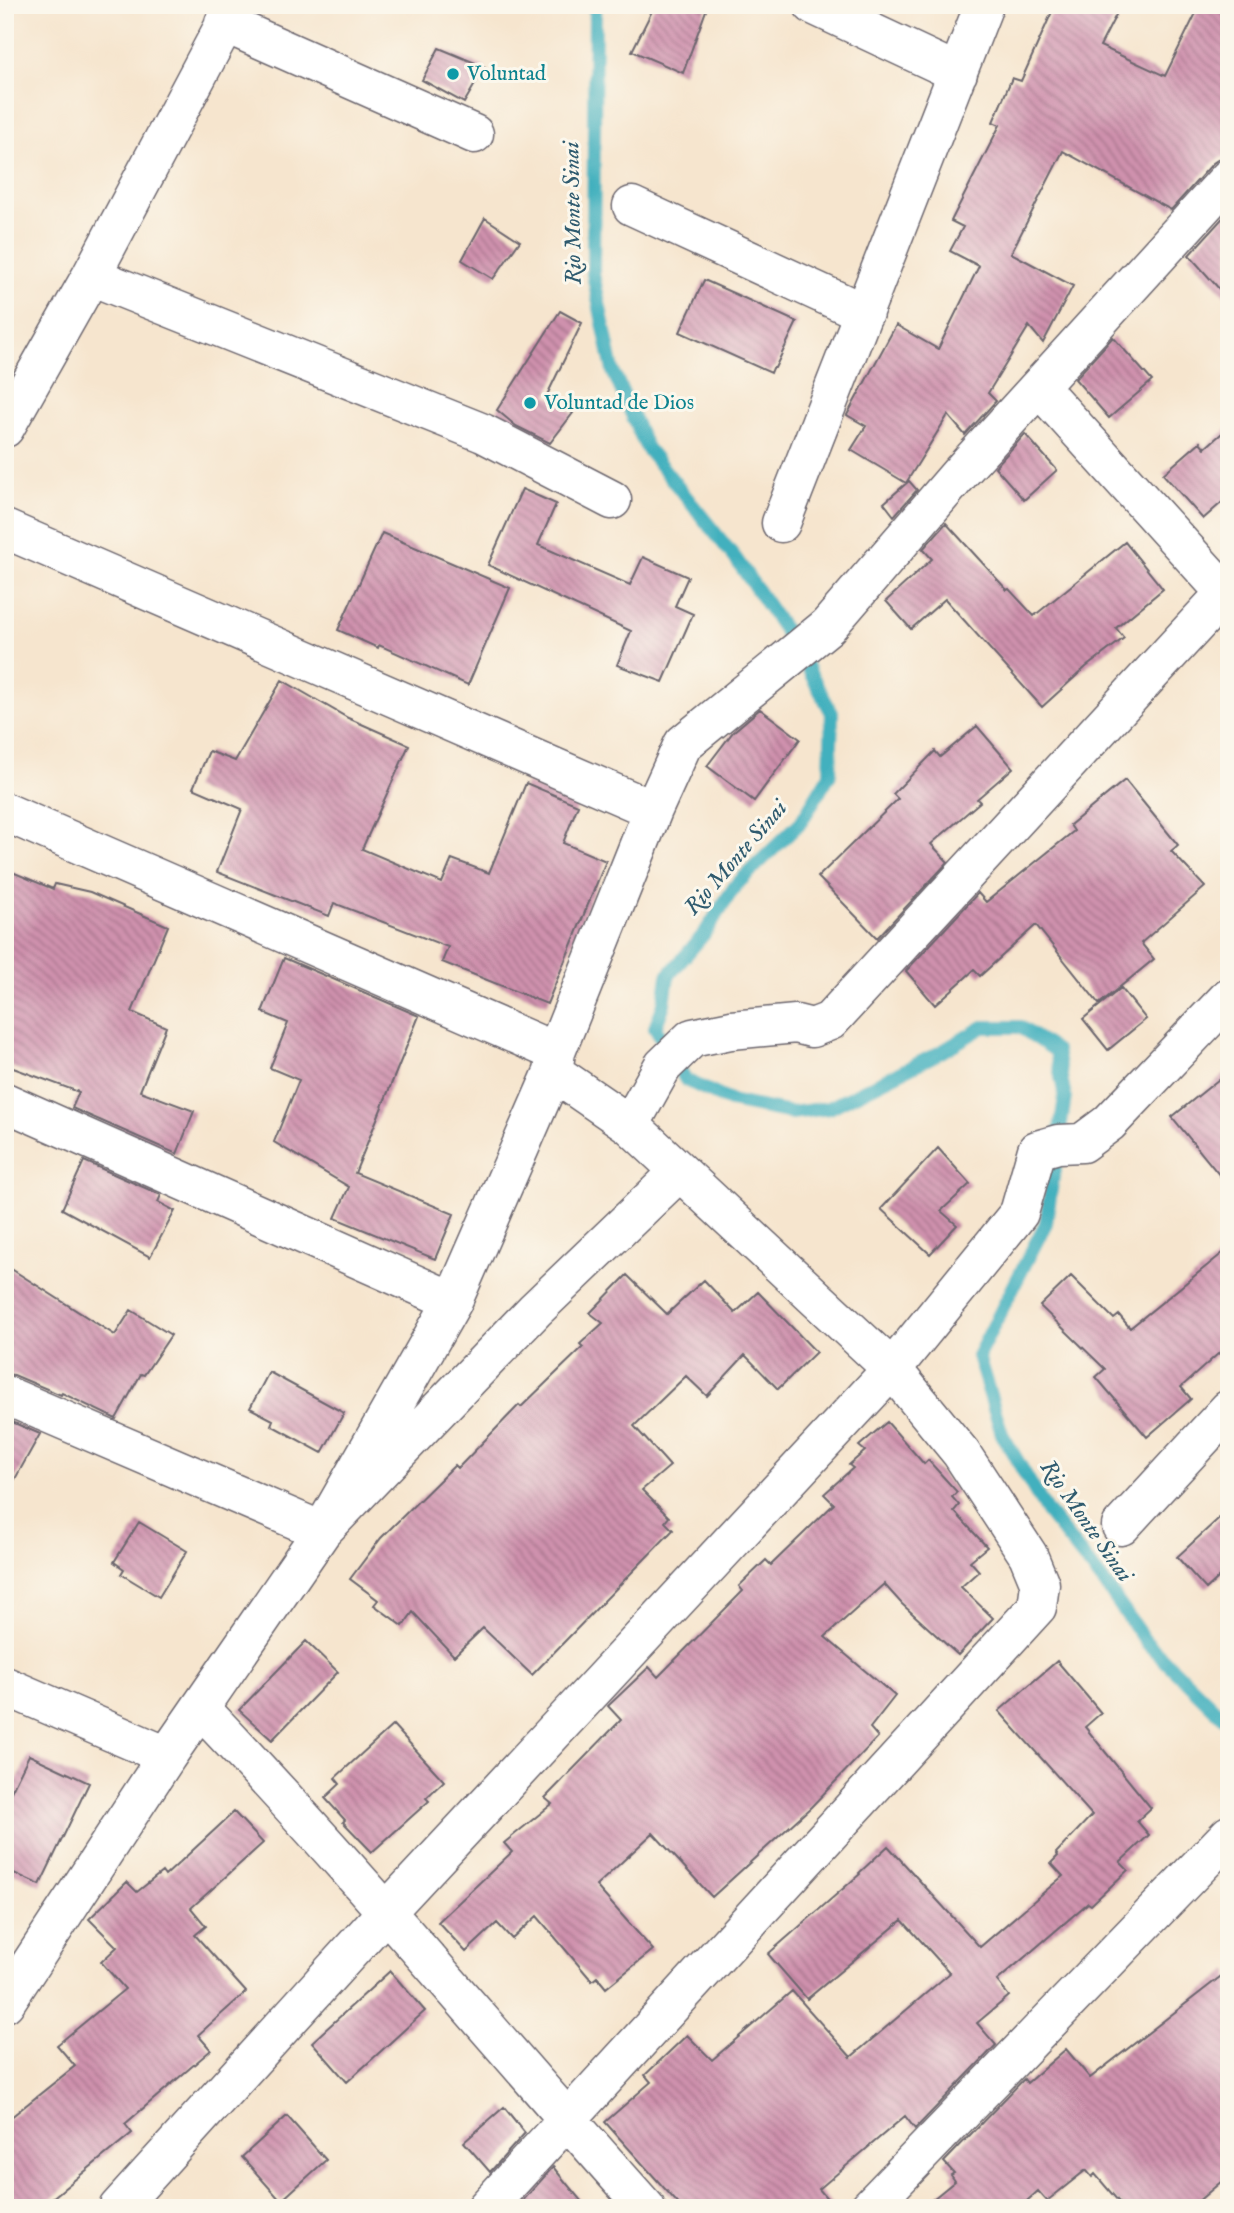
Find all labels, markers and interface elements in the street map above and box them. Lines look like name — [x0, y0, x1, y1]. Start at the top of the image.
place label: Voluntad — [466, 61, 547, 88]
marker: Voluntad — [445, 66, 461, 82]
water label: Rio Monte Sinai — [557, 140, 589, 285]
place label: Voluntad de Dios — [543, 390, 694, 417]
marker: Voluntad de Dios — [522, 395, 538, 411]
water label: Rio Monte Sinai — [678, 793, 795, 921]
water label: Rio Monte Sinai — [1033, 1454, 1140, 1589]

